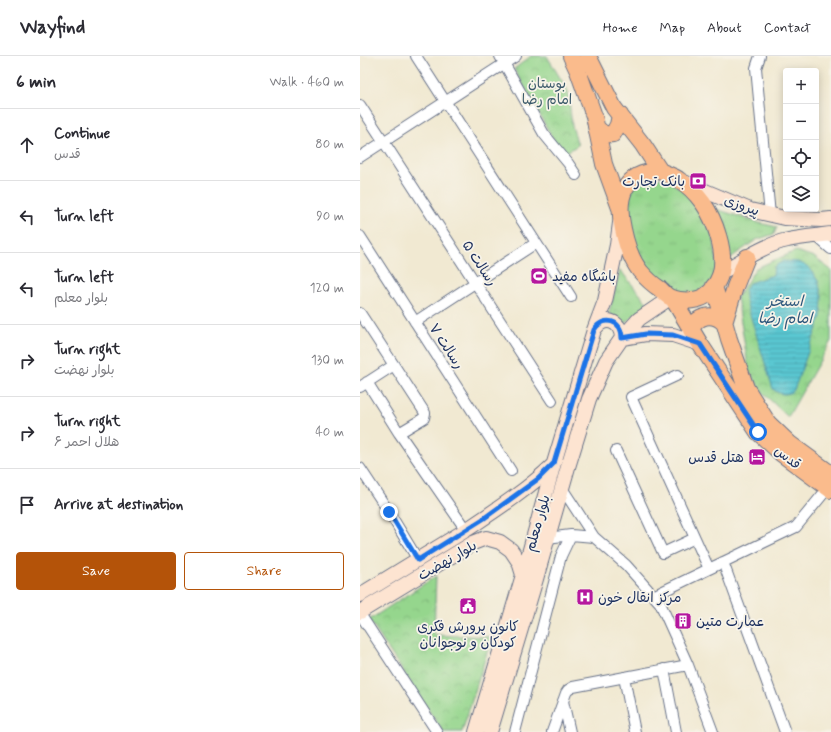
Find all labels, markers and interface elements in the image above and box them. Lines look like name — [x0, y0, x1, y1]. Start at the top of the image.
text: Wayfind — [20, 15, 85, 40]
text: Home — [603, 19, 637, 37]
text: Map — [659, 19, 685, 37]
text: About — [707, 19, 742, 37]
text: Contact — [764, 19, 811, 37]
map controls — [783, 68, 819, 212]
button: + — [783, 68, 819, 104]
text: 6 min — [16, 71, 56, 93]
text: Walk · 460 m — [269, 74, 344, 91]
park label: بوستان امام رضا — [522, 75, 572, 110]
button: − — [783, 104, 819, 140]
text: Continue — [54, 124, 110, 144]
icon: ahead — [16, 134, 38, 156]
text: 80 m — [315, 136, 344, 153]
button: locate — [783, 140, 819, 176]
text: قدس — [54, 146, 81, 163]
bank icon: بانک تجارت — [688, 171, 708, 191]
place label: بانک تجارت — [622, 173, 685, 191]
button: layers — [783, 176, 819, 212]
street label: پیروزی — [721, 191, 762, 221]
icon: left — [16, 206, 38, 228]
text: Turn left — [54, 207, 114, 227]
text: 90 m — [316, 208, 344, 225]
street label: رسالت ۵ — [458, 237, 501, 290]
sports icon: باشگاه مفید — [529, 266, 549, 286]
text: Turn left — [54, 268, 114, 288]
place label: باشگاه مفید — [552, 268, 616, 286]
icon: left — [16, 278, 38, 300]
text: 120 m — [310, 280, 344, 297]
text: بلوار معلم — [54, 290, 108, 307]
water label: استخر امام رضا — [758, 292, 814, 330]
street label: رسالت ۷ — [425, 320, 468, 373]
text: Turn right — [54, 340, 121, 360]
icon: right — [16, 350, 38, 372]
text: 130 m — [311, 352, 344, 369]
text: بلوار نهضت — [54, 362, 115, 379]
text: Turn right — [54, 412, 121, 432]
icon: right — [16, 422, 38, 444]
route start — [749, 423, 767, 441]
text: 40 m — [315, 424, 344, 441]
text: هلال احمر ۶ — [54, 434, 119, 451]
street label: قدس — [771, 442, 804, 474]
hotel icon: هتل قدس — [747, 447, 767, 467]
place label: هتل قدس — [688, 449, 744, 467]
street label: بلوار معلم — [521, 493, 556, 554]
icon: arrive — [16, 494, 38, 516]
text: Arrive at destination — [54, 495, 183, 515]
route end — [380, 503, 398, 521]
street label: بلوار نهضت — [415, 537, 480, 585]
button: Save — [16, 552, 176, 590]
button: Share — [184, 552, 344, 590]
hospital icon: مرکز انقال خون — [575, 587, 595, 607]
place label: مرکز انقال خون — [598, 589, 681, 607]
public building icon: کانون پرورش فکری کودکان و نوجوانان — [458, 596, 478, 616]
building icon: عمارت متین — [673, 611, 693, 631]
place label: عمارت متین — [696, 613, 765, 631]
place label: کانون پرورش فکری کودکان و نوجوانان — [417, 618, 519, 652]

